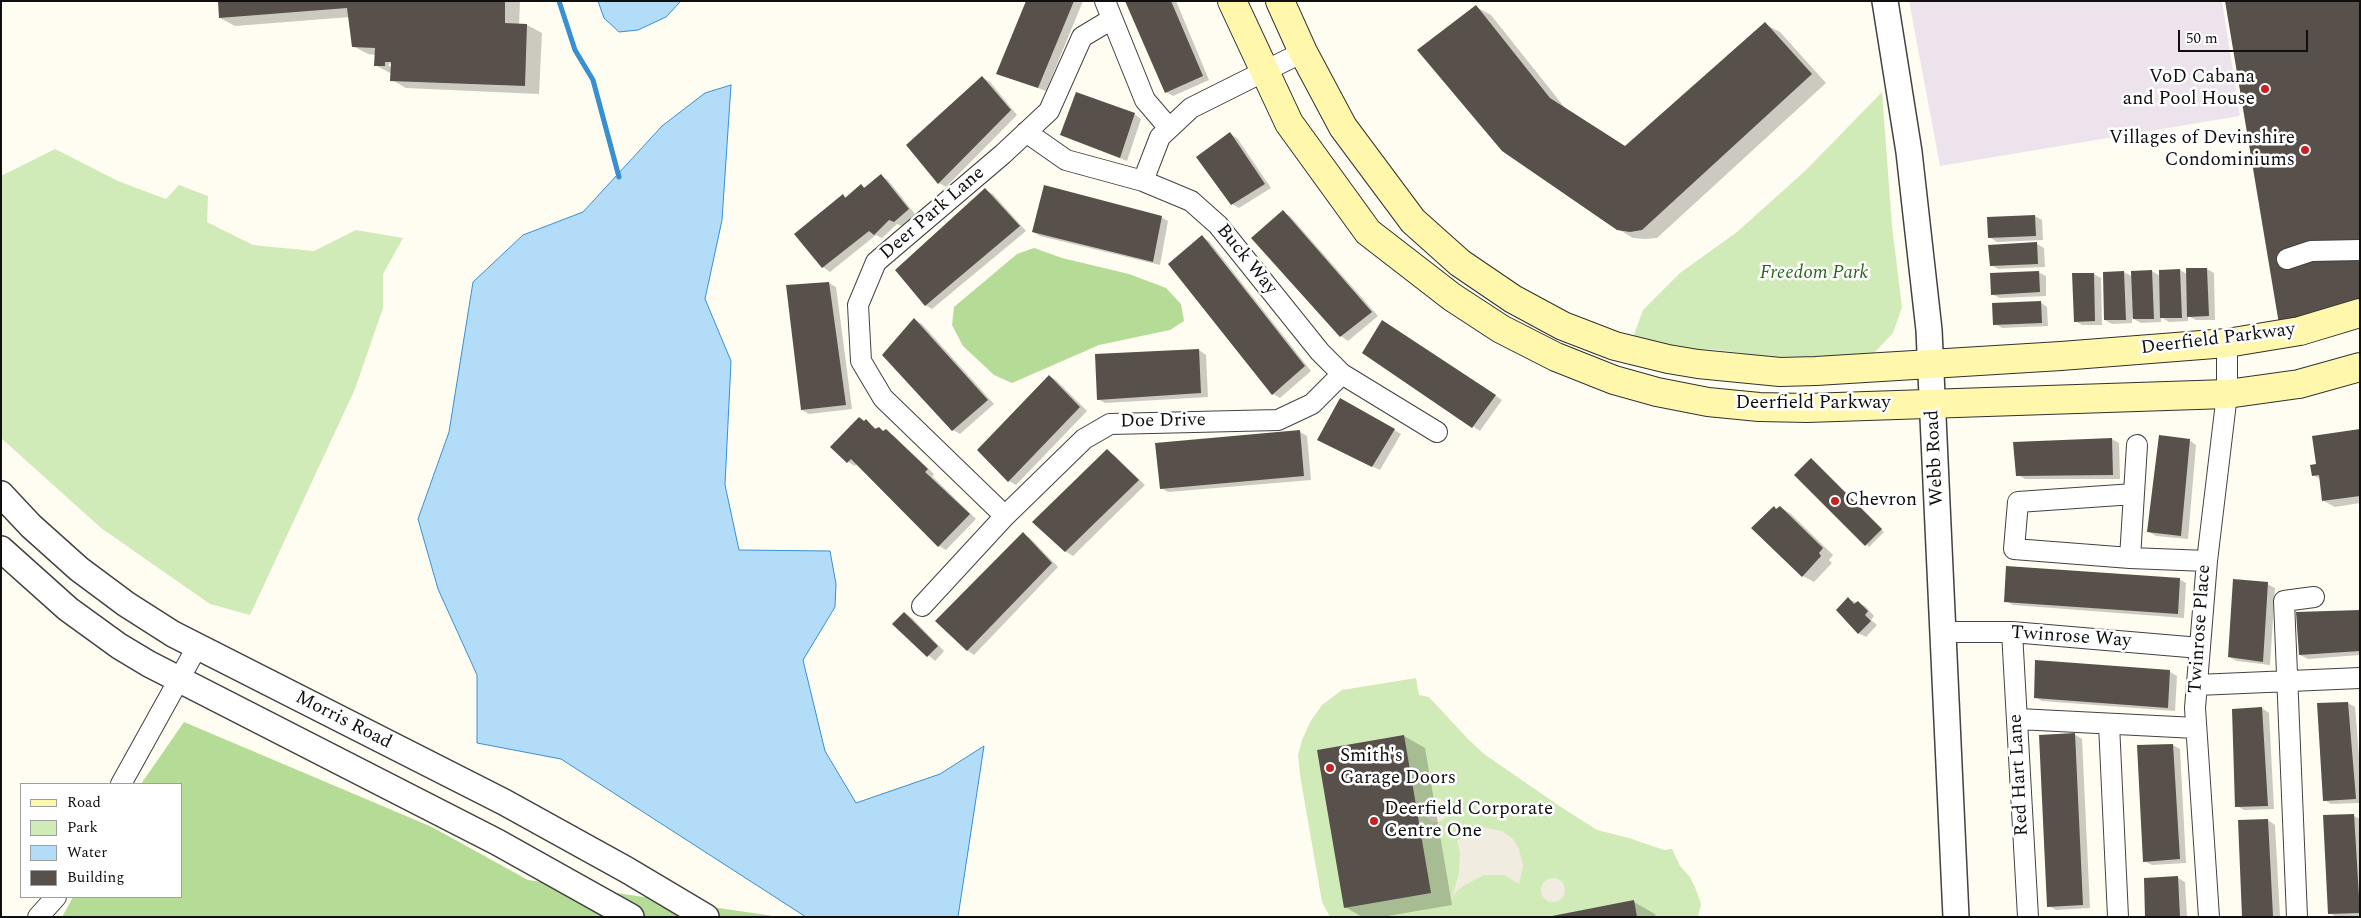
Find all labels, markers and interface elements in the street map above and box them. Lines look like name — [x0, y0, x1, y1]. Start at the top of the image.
scale bar — [2181, 20, 2311, 52]
text: 50 m — [2186, 27, 2218, 50]
place label: VoD Cabana and Pool House — [2123, 67, 2255, 111]
marker: VoD Cabana and Pool House — [2259, 83, 2271, 95]
place label: Villages of Devinshire Condominiums — [2109, 128, 2295, 172]
marker: Villages of Devinshire Condominiums — [2299, 144, 2311, 156]
street label: Deer Park Lane — [876, 162, 990, 266]
street label: Buck Way — [1211, 220, 1281, 300]
park label: Freedom Park — [1760, 263, 1868, 285]
street label: Deerfield Parkway — [2140, 319, 2296, 361]
street label: Deerfield Parkway — [1735, 393, 1891, 415]
street label: Webb Road — [1922, 409, 1950, 507]
street label: Doe Drive — [1120, 410, 1206, 434]
place label: Chevron — [1845, 490, 1917, 512]
marker: Chevron — [1829, 495, 1841, 507]
street label: Twinrose Place — [2185, 564, 2217, 694]
street label: Twinrose Way — [2010, 622, 2132, 654]
street label: Morris Road — [291, 687, 395, 755]
street label: Red Hart Lane — [2005, 713, 2035, 837]
place label: Smith's Garage Doors — [1340, 746, 1456, 790]
marker: Smith's Garage Doors — [1324, 762, 1336, 774]
legend — [20, 783, 182, 898]
text: Road — [67, 791, 101, 814]
place label: Deerfield Corporate Centre One — [1384, 799, 1553, 843]
marker: Deerfield Corporate Centre One — [1368, 815, 1380, 827]
text: Park — [67, 816, 98, 839]
text: Water — [67, 841, 107, 864]
text: Building — [67, 866, 124, 889]

